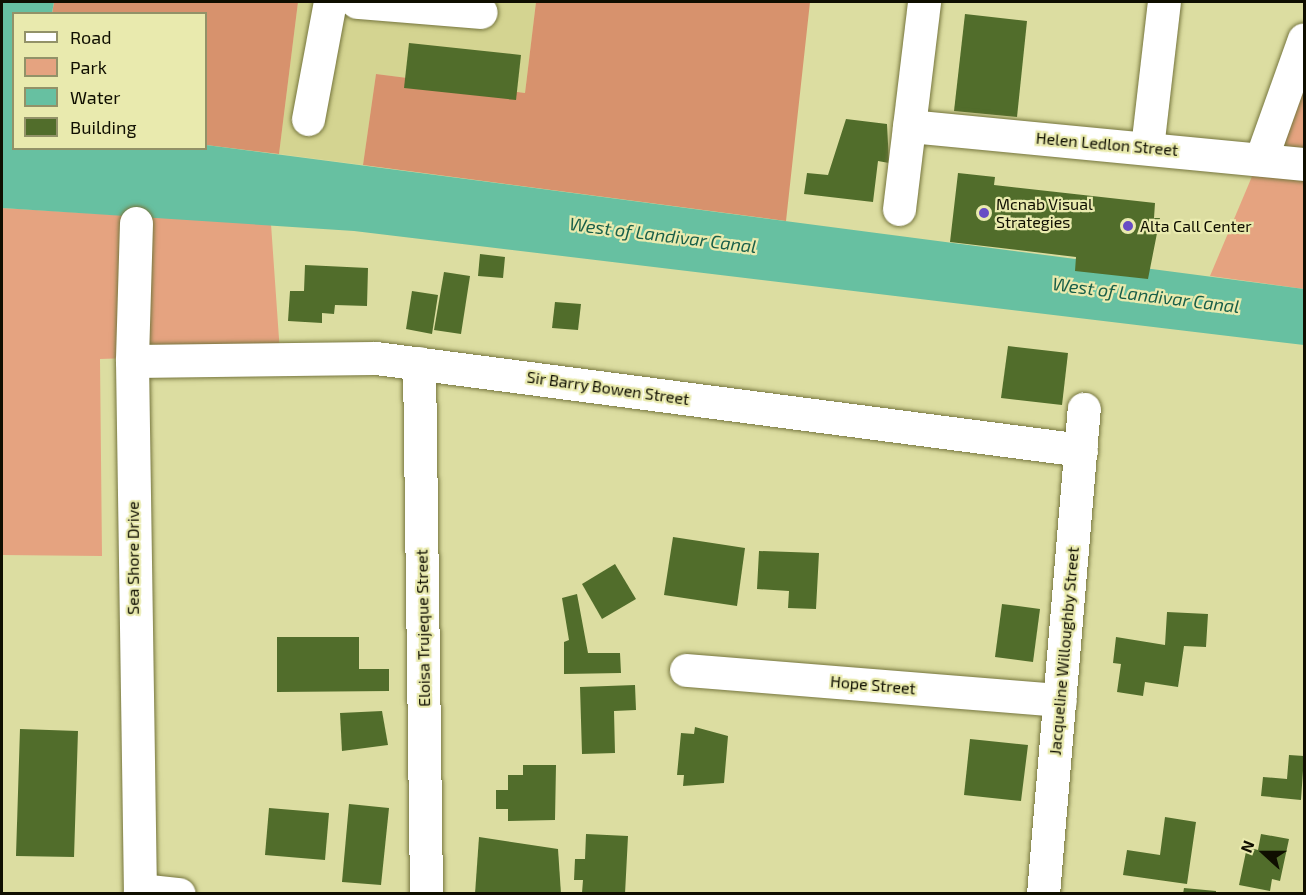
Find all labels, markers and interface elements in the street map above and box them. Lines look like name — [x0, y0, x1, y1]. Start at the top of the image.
legend — [12, 12, 207, 150]
text: Road — [70, 26, 111, 48]
text: Park — [70, 56, 107, 78]
text: Water — [70, 86, 120, 108]
text: Building — [70, 116, 137, 138]
street label: Helen Ledlon Street — [1035, 128, 1179, 160]
place label: Mcnab Visual Strategies — [996, 194, 1093, 232]
marker: Mcnab Visual Strategies — [977, 206, 991, 220]
water label: West of Landivar Canal — [568, 213, 758, 257]
place label: Alta Call Center — [1140, 216, 1252, 236]
marker: Alta Call Center — [1121, 219, 1135, 233]
water label: West of Landivar Canal — [1051, 273, 1241, 317]
street label: Sir Barry Bowen Street — [525, 367, 691, 409]
street label: Sea Shore Drive — [123, 501, 143, 615]
street label: Jacqueline Willoughby Street — [1045, 546, 1083, 756]
street label: Eloisa Trujeque Street — [412, 549, 434, 707]
street label: Hope Street — [829, 672, 917, 698]
north arrow — [1234, 823, 1294, 883]
text: N — [1236, 838, 1258, 855]

